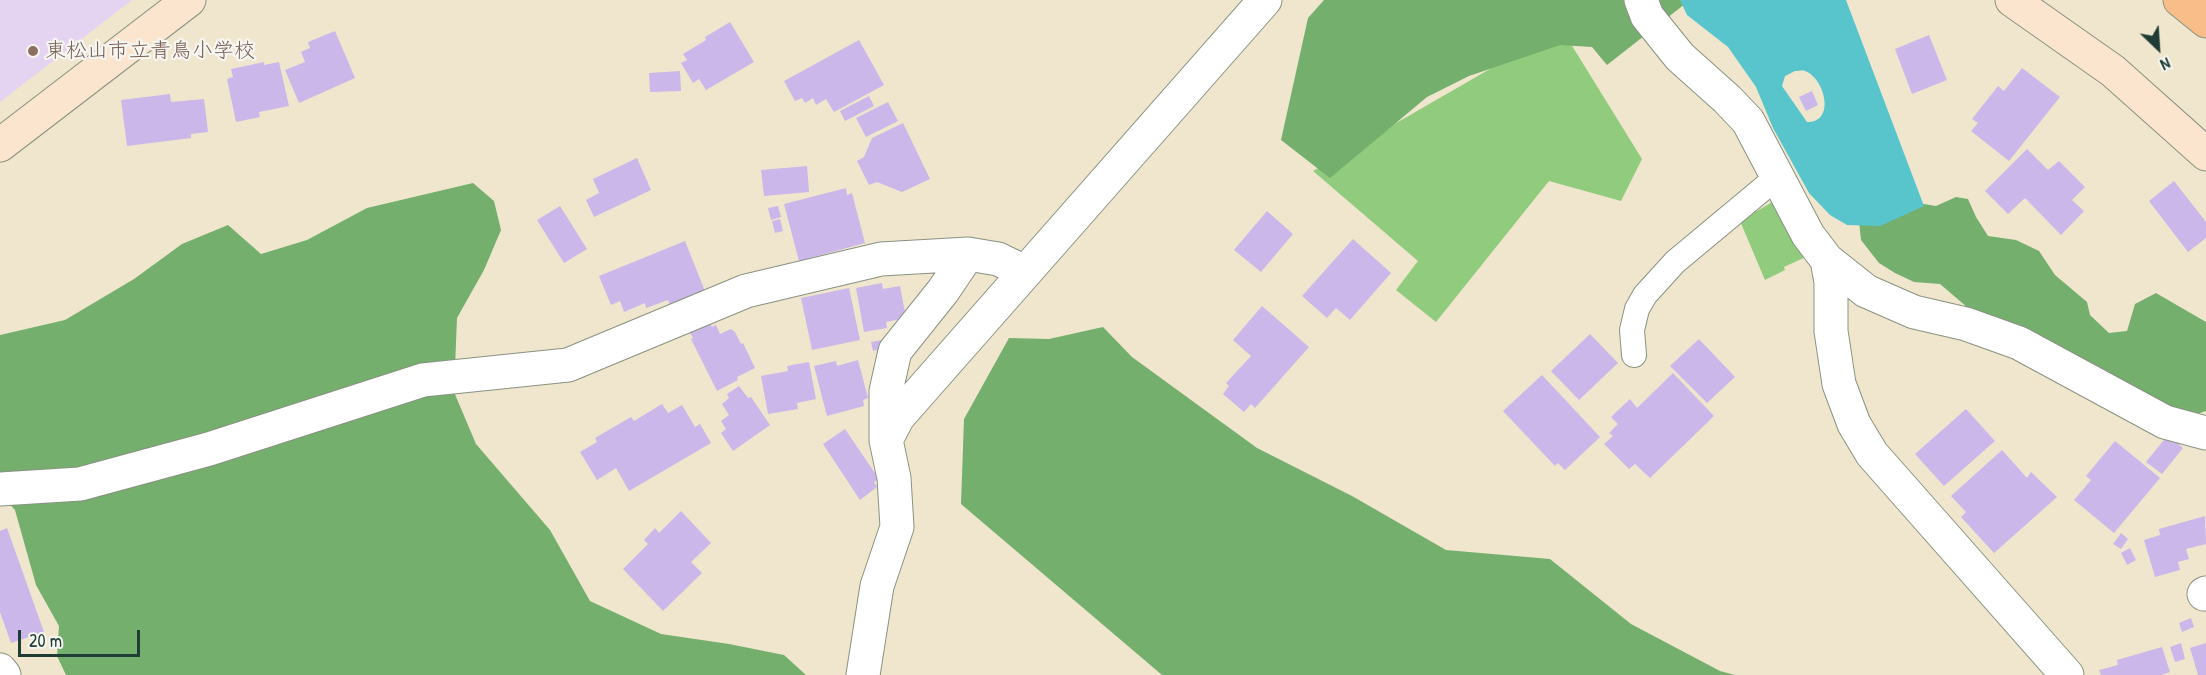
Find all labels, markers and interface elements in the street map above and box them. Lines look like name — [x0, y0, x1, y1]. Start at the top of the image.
north arrow — [2128, 18, 2188, 78]
place label: 東松山市立青鳥小学校 — [45, 38, 255, 64]
marker: 東松山市立青鳥小学校 — [26, 44, 40, 58]
text: N — [2157, 53, 2174, 76]
scale bar — [21, 618, 142, 656]
text: 20 m — [29, 628, 62, 653]

